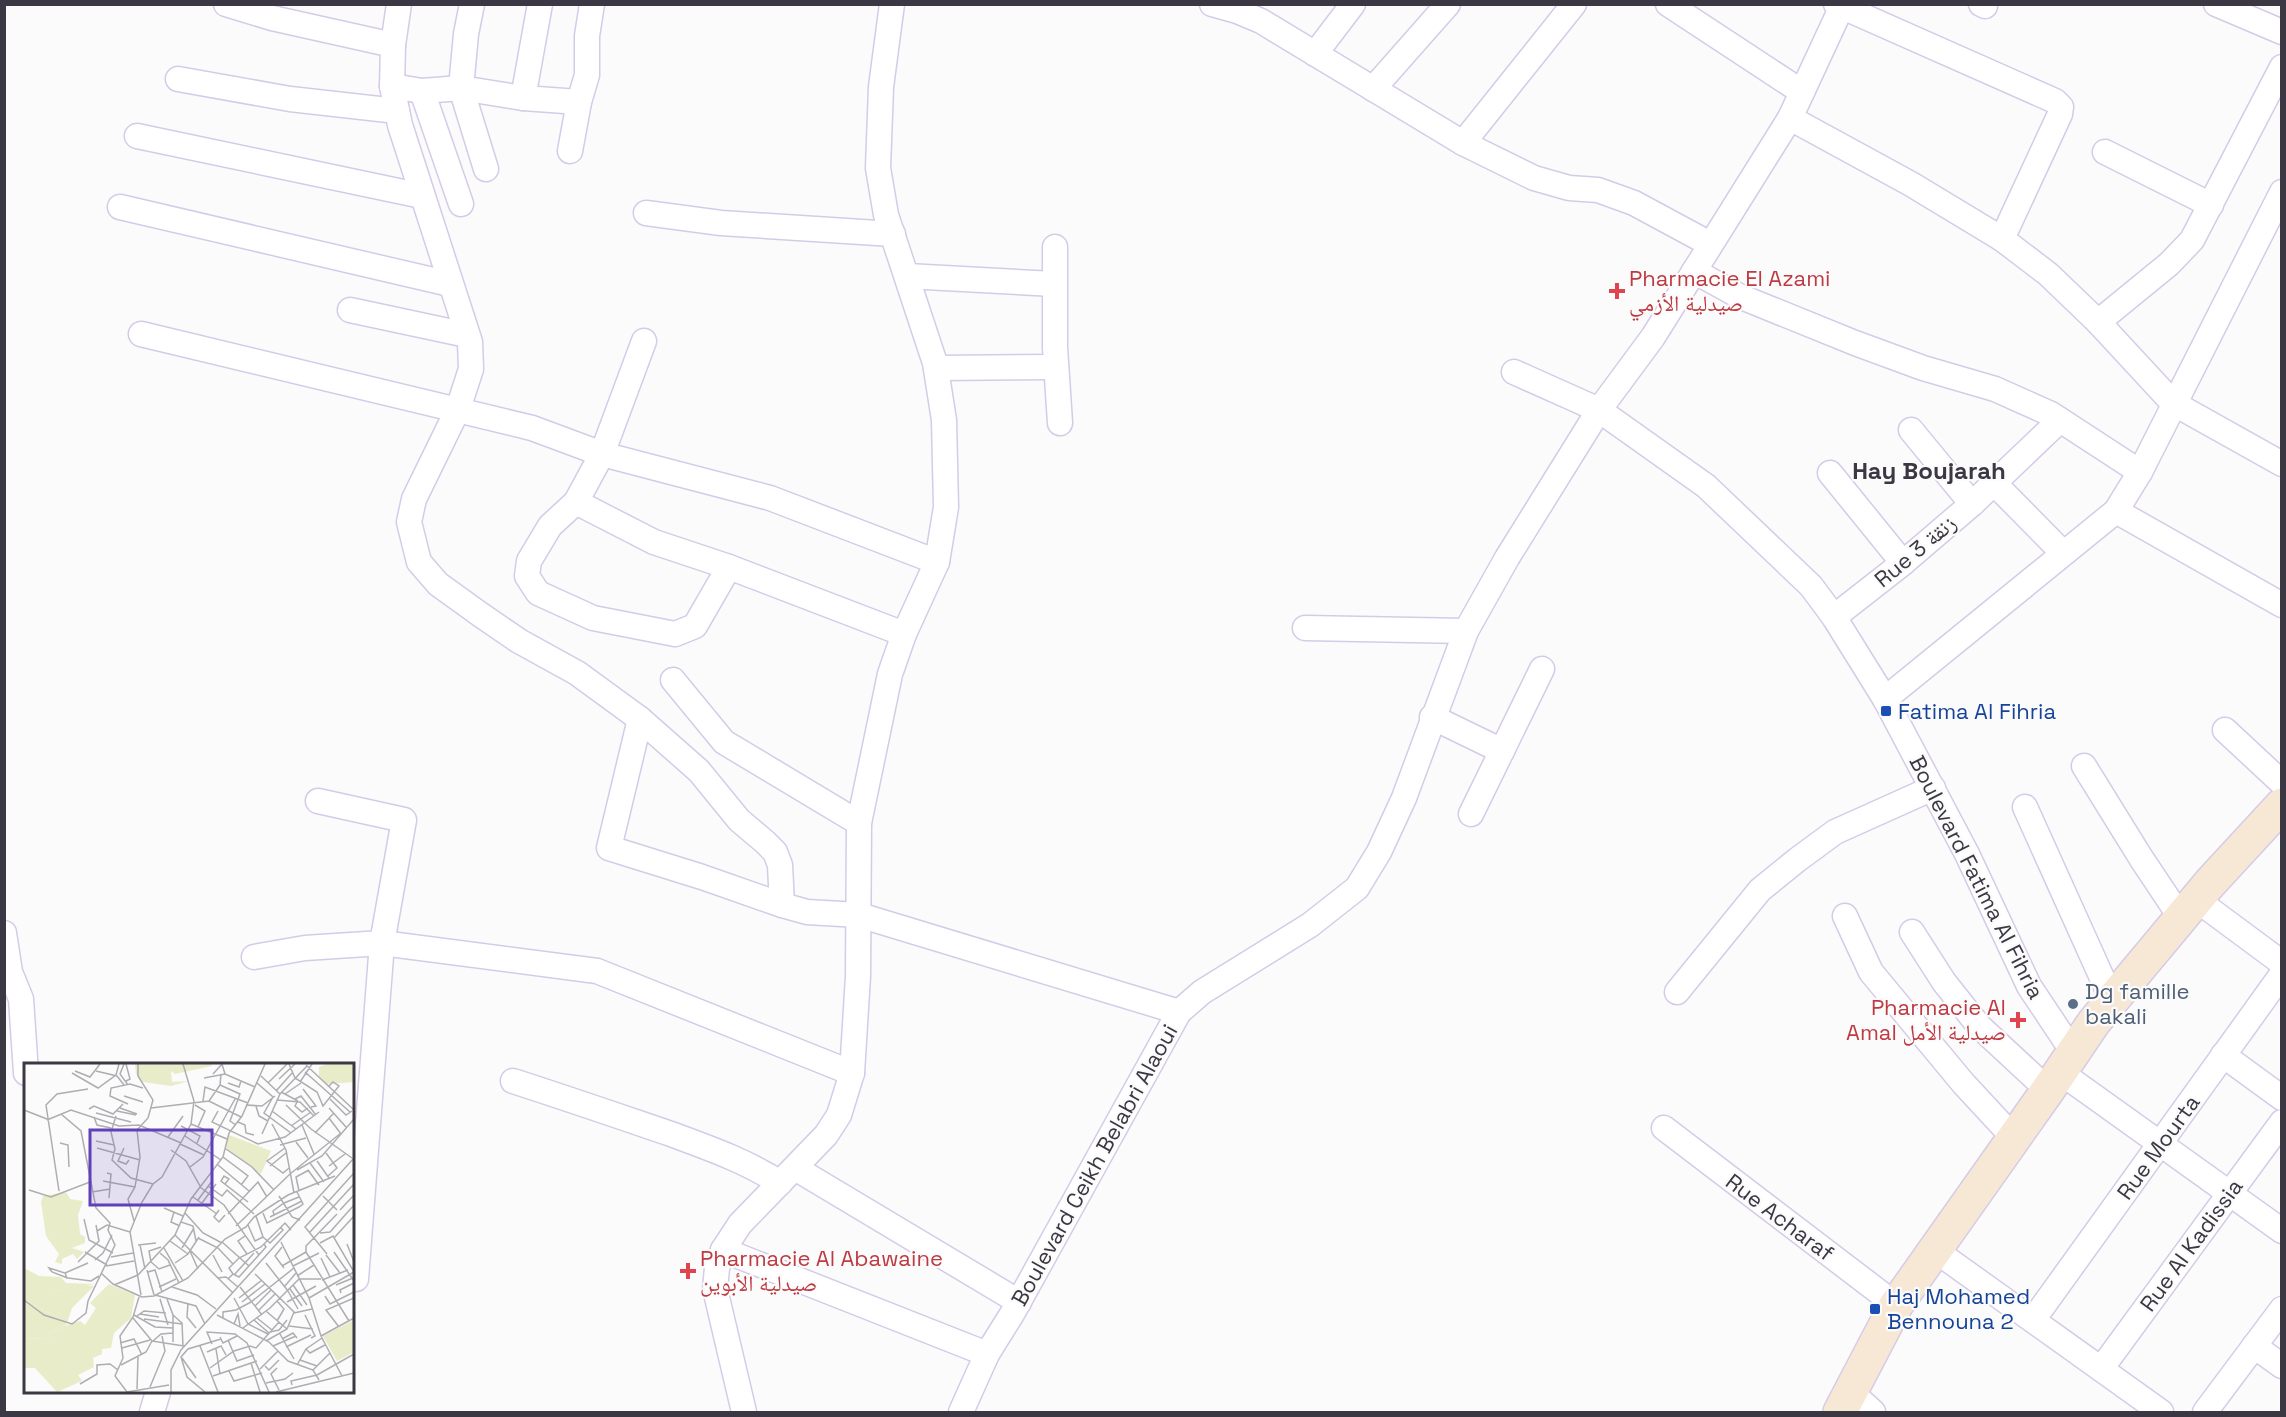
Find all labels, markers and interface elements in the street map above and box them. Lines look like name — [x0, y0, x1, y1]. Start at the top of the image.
place label: Pharmacie El Azami صيدلية الأزمي — [1629, 264, 1831, 321]
marker: Pharmacie El Azami صيدلية الأزمي — [1610, 284, 1624, 298]
district label: Hay Boujarah — [1852, 455, 2006, 486]
street label: Rue 3 زنقة — [1868, 509, 1962, 593]
place label: Fatima Al Fihria — [1898, 697, 2056, 725]
marker: Fatima Al Fihria — [1879, 704, 1893, 718]
street label: Boulevard Fatima Al Fihria — [1903, 751, 2051, 1004]
place label: Dg famille bakali — [2085, 977, 2190, 1030]
place label: Pharmacie Al Amal صيدلية الأمل — [1846, 993, 2006, 1046]
marker: Dg famille bakali — [2066, 997, 2080, 1011]
marker: Pharmacie Al Amal صيدلية الأمل — [2011, 1013, 2025, 1027]
street label: Boulevard Ceikh Belabri Alaoui — [1005, 1019, 1183, 1311]
inset map — [24, 1063, 354, 1393]
street label: Rue Mourta — [2110, 1089, 2206, 1205]
street label: Rue Acharaf — [1720, 1167, 1840, 1267]
street label: Rue Al Kadissia — [2133, 1173, 2249, 1317]
place label: Pharmacie Al Abawaine صيدلية الأبوين — [700, 1244, 943, 1297]
marker: Pharmacie Al Abawaine صيدلية الأبوين — [681, 1264, 695, 1278]
place label: Haj Mohamed Bennouna 2 — [1887, 1282, 2030, 1335]
marker: Haj Mohamed Bennouna 2 — [1868, 1302, 1882, 1316]

